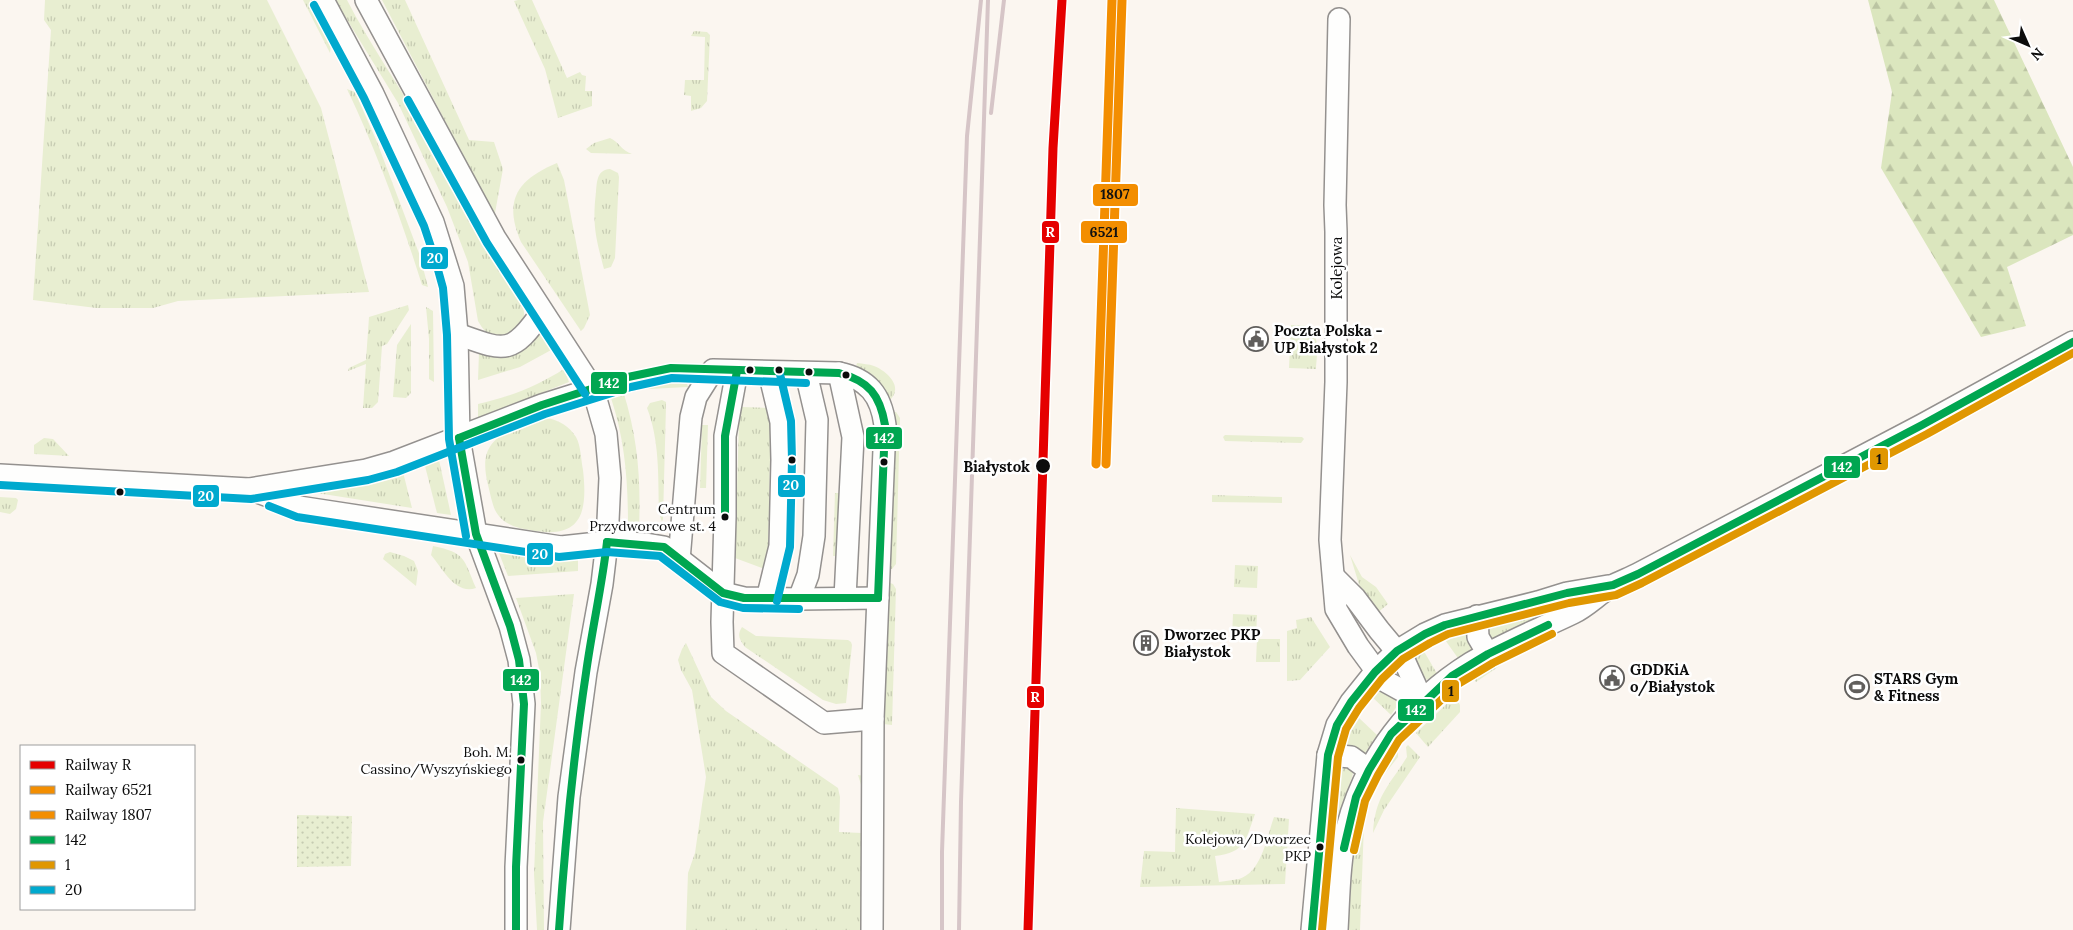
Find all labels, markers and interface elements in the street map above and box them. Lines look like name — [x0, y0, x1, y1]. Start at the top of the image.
north arrow — [2003, 20, 2053, 70]
text: N — [2027, 44, 2047, 65]
line badge: 1807 — [1092, 183, 1139, 207]
text: 1807 — [1100, 185, 1130, 203]
line badge: R — [1041, 220, 1060, 244]
line badge: 6521 — [1080, 220, 1128, 244]
text: R — [1045, 223, 1055, 241]
text: 6521 — [1090, 223, 1119, 241]
street label: Kolejowa — [1327, 236, 1346, 300]
line badge: 20 — [420, 246, 449, 270]
text: 20 — [427, 249, 443, 267]
place label: Poczta Polska - UP Białystok 2 — [1274, 321, 1383, 357]
public building icon: Poczta Polska - UP Białystok 2 — [1243, 326, 1269, 352]
unlabelled marker — [745, 365, 755, 375]
unlabelled marker — [774, 365, 784, 375]
unlabelled marker — [804, 367, 814, 377]
unlabelled marker — [841, 370, 851, 380]
line badge: 142 — [590, 371, 628, 395]
text: 142 — [599, 374, 619, 392]
line badge: 142 — [865, 426, 903, 450]
text: 142 — [874, 429, 894, 447]
line badge: 1 — [1869, 447, 1889, 471]
text: 1 — [1876, 450, 1882, 468]
unlabelled marker — [787, 455, 797, 465]
line badge: 142 — [1823, 455, 1861, 479]
unlabelled marker — [879, 457, 889, 467]
place label: Białystok — [963, 457, 1030, 476]
marker: Białystok — [1034, 457, 1052, 475]
text: 142 — [1832, 458, 1852, 476]
line badge: 20 — [777, 474, 806, 498]
text: 20 — [783, 476, 799, 494]
line badge: 20 — [192, 484, 220, 508]
unlabelled marker — [115, 487, 125, 497]
text: 20 — [198, 487, 214, 505]
place label: Centrum Przydworcowe st. 4 — [589, 500, 716, 535]
marker: Centrum Przydworcowe st. 4 — [720, 512, 730, 522]
line badge: 20 — [526, 542, 554, 566]
text: 20 — [532, 545, 548, 563]
place label: Dworzec PKP Białystok — [1164, 625, 1261, 661]
building icon: Dworzec PKP Białystok — [1133, 630, 1159, 656]
place label: GDDKiA o/Białystok — [1630, 660, 1715, 697]
public building icon: GDDKiA o/Białystok — [1599, 665, 1625, 691]
line badge: 142 — [502, 668, 540, 692]
place label: STARS Gym & Fitness — [1874, 669, 1959, 705]
text: 142 — [511, 671, 531, 689]
sports icon: STARS Gym & Fitness — [1844, 674, 1870, 700]
line badge: 1 — [1441, 679, 1460, 703]
text: 1 — [1448, 682, 1454, 700]
line badge: R — [1026, 685, 1045, 709]
text: R — [1030, 688, 1040, 706]
line badge: 142 — [1397, 698, 1435, 722]
text: 142 — [1406, 701, 1426, 719]
place label: Boh. M. Cassino/Wyszyńskiego — [360, 743, 512, 778]
legend — [20, 745, 195, 910]
text: Railway R — [65, 755, 132, 774]
marker: Boh. M. Cassino/Wyszyńskiego — [516, 755, 526, 765]
text: Railway 6521 — [65, 780, 152, 799]
text: Railway 1807 — [65, 805, 152, 824]
text: 142 — [65, 830, 87, 849]
place label: Kolejowa/Dworzec PKP — [1185, 830, 1312, 865]
marker: Kolejowa/Dworzec PKP — [1315, 842, 1325, 852]
text: 1 — [65, 855, 70, 874]
text: 20 — [65, 880, 82, 899]

